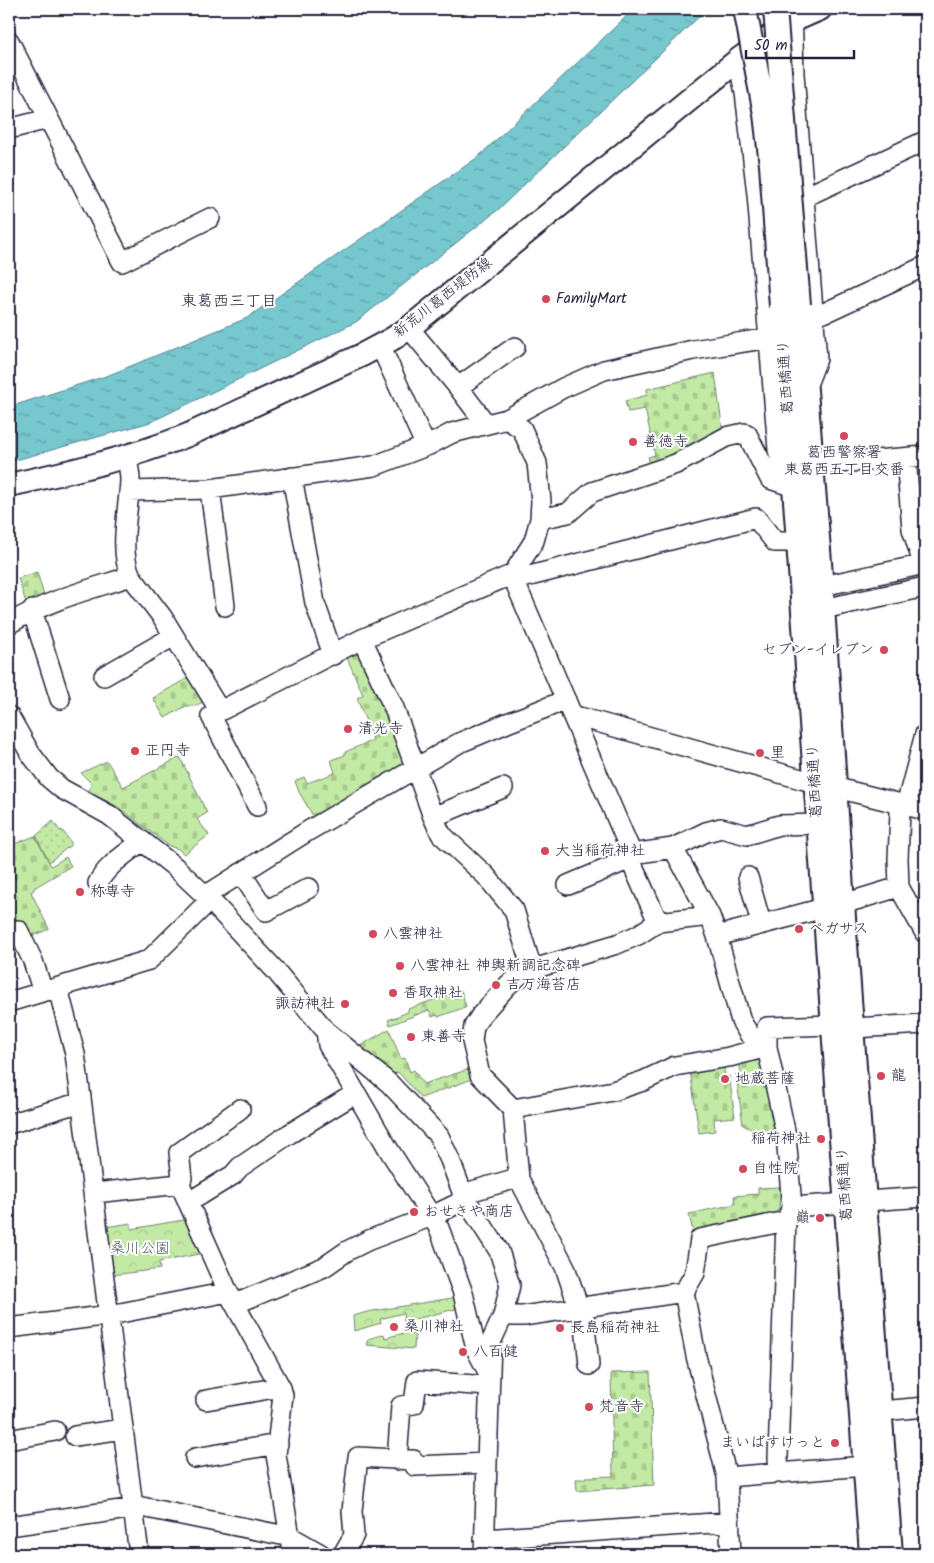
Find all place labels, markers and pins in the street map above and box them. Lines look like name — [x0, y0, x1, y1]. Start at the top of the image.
place label: FamilyMart — [556, 287, 627, 311]
marker: FamilyMart — [540, 293, 552, 305]
place label: 善徳寺 — [643, 430, 688, 454]
marker: 葛西警察署 東葛西五丁目交番 — [838, 430, 850, 442]
marker: 善徳寺 — [627, 436, 639, 448]
place label: 葛西警察署 東葛西五丁目交番 — [784, 441, 904, 482]
place label: セブン-イレブン — [762, 638, 874, 662]
marker: セブン-イレブン — [878, 644, 890, 656]
place label: 清光寺 — [358, 717, 403, 741]
marker: 清光寺 — [342, 723, 354, 735]
place label: 正円寺 — [145, 739, 190, 763]
place label: 里 — [770, 741, 785, 765]
marker: 正円寺 — [129, 745, 141, 757]
marker: 里 — [754, 747, 766, 759]
place label: 大当稲荷神社 — [555, 839, 645, 863]
marker: 大当稲荷神社 — [539, 845, 551, 857]
place label: 称専寺 — [90, 880, 135, 904]
marker: 称専寺 — [74, 886, 86, 898]
place label: ペガサス — [809, 917, 868, 941]
place label: 八雲神社 — [383, 922, 443, 946]
marker: ペガサス — [793, 923, 805, 935]
marker: 八雲神社 — [367, 928, 379, 940]
place label: 八雲神社 神輿新調記念碑 — [410, 954, 581, 978]
marker: 八雲神社 神輿新調記念碑 — [394, 960, 406, 972]
place label: 吉万海苔店 — [506, 973, 581, 997]
marker: 吉万海苔店 — [490, 979, 502, 991]
place label: 香取神社 — [403, 981, 463, 1005]
marker: 香取神社 — [387, 987, 399, 999]
place label: 諏訪神社 — [275, 992, 335, 1016]
marker: 諏訪神社 — [339, 998, 351, 1010]
place label: 東善寺 — [421, 1025, 466, 1049]
marker: 東善寺 — [405, 1031, 417, 1043]
place label: 龍 — [891, 1064, 906, 1088]
place label: 地蔵菩薩 — [735, 1067, 795, 1091]
marker: 龍 — [875, 1070, 887, 1082]
marker: 地蔵菩薩 — [719, 1073, 731, 1085]
place label: 稲荷神社 — [751, 1127, 811, 1151]
marker: 稲荷神社 — [815, 1133, 827, 1145]
place label: 自性院 — [753, 1157, 798, 1181]
marker: 自性院 — [737, 1163, 749, 1175]
place label: おせきや商店 — [424, 1200, 514, 1224]
marker: おせきや商店 — [408, 1206, 420, 1218]
place label: 巓 — [795, 1206, 810, 1230]
marker: 巓 — [814, 1212, 826, 1224]
place label: 桑川神社 — [404, 1315, 464, 1339]
place label: 長島稲荷神社 — [570, 1316, 660, 1340]
marker: 桑川神社 — [388, 1321, 400, 1333]
marker: 長島稲荷神社 — [554, 1322, 566, 1334]
place label: 八百健 — [473, 1340, 518, 1364]
marker: 八百健 — [457, 1346, 469, 1358]
place label: 梵音寺 — [599, 1395, 644, 1419]
marker: 梵音寺 — [583, 1401, 595, 1413]
place label: まいばすけっと — [720, 1431, 825, 1455]
marker: まいばすけっと — [829, 1437, 841, 1449]

